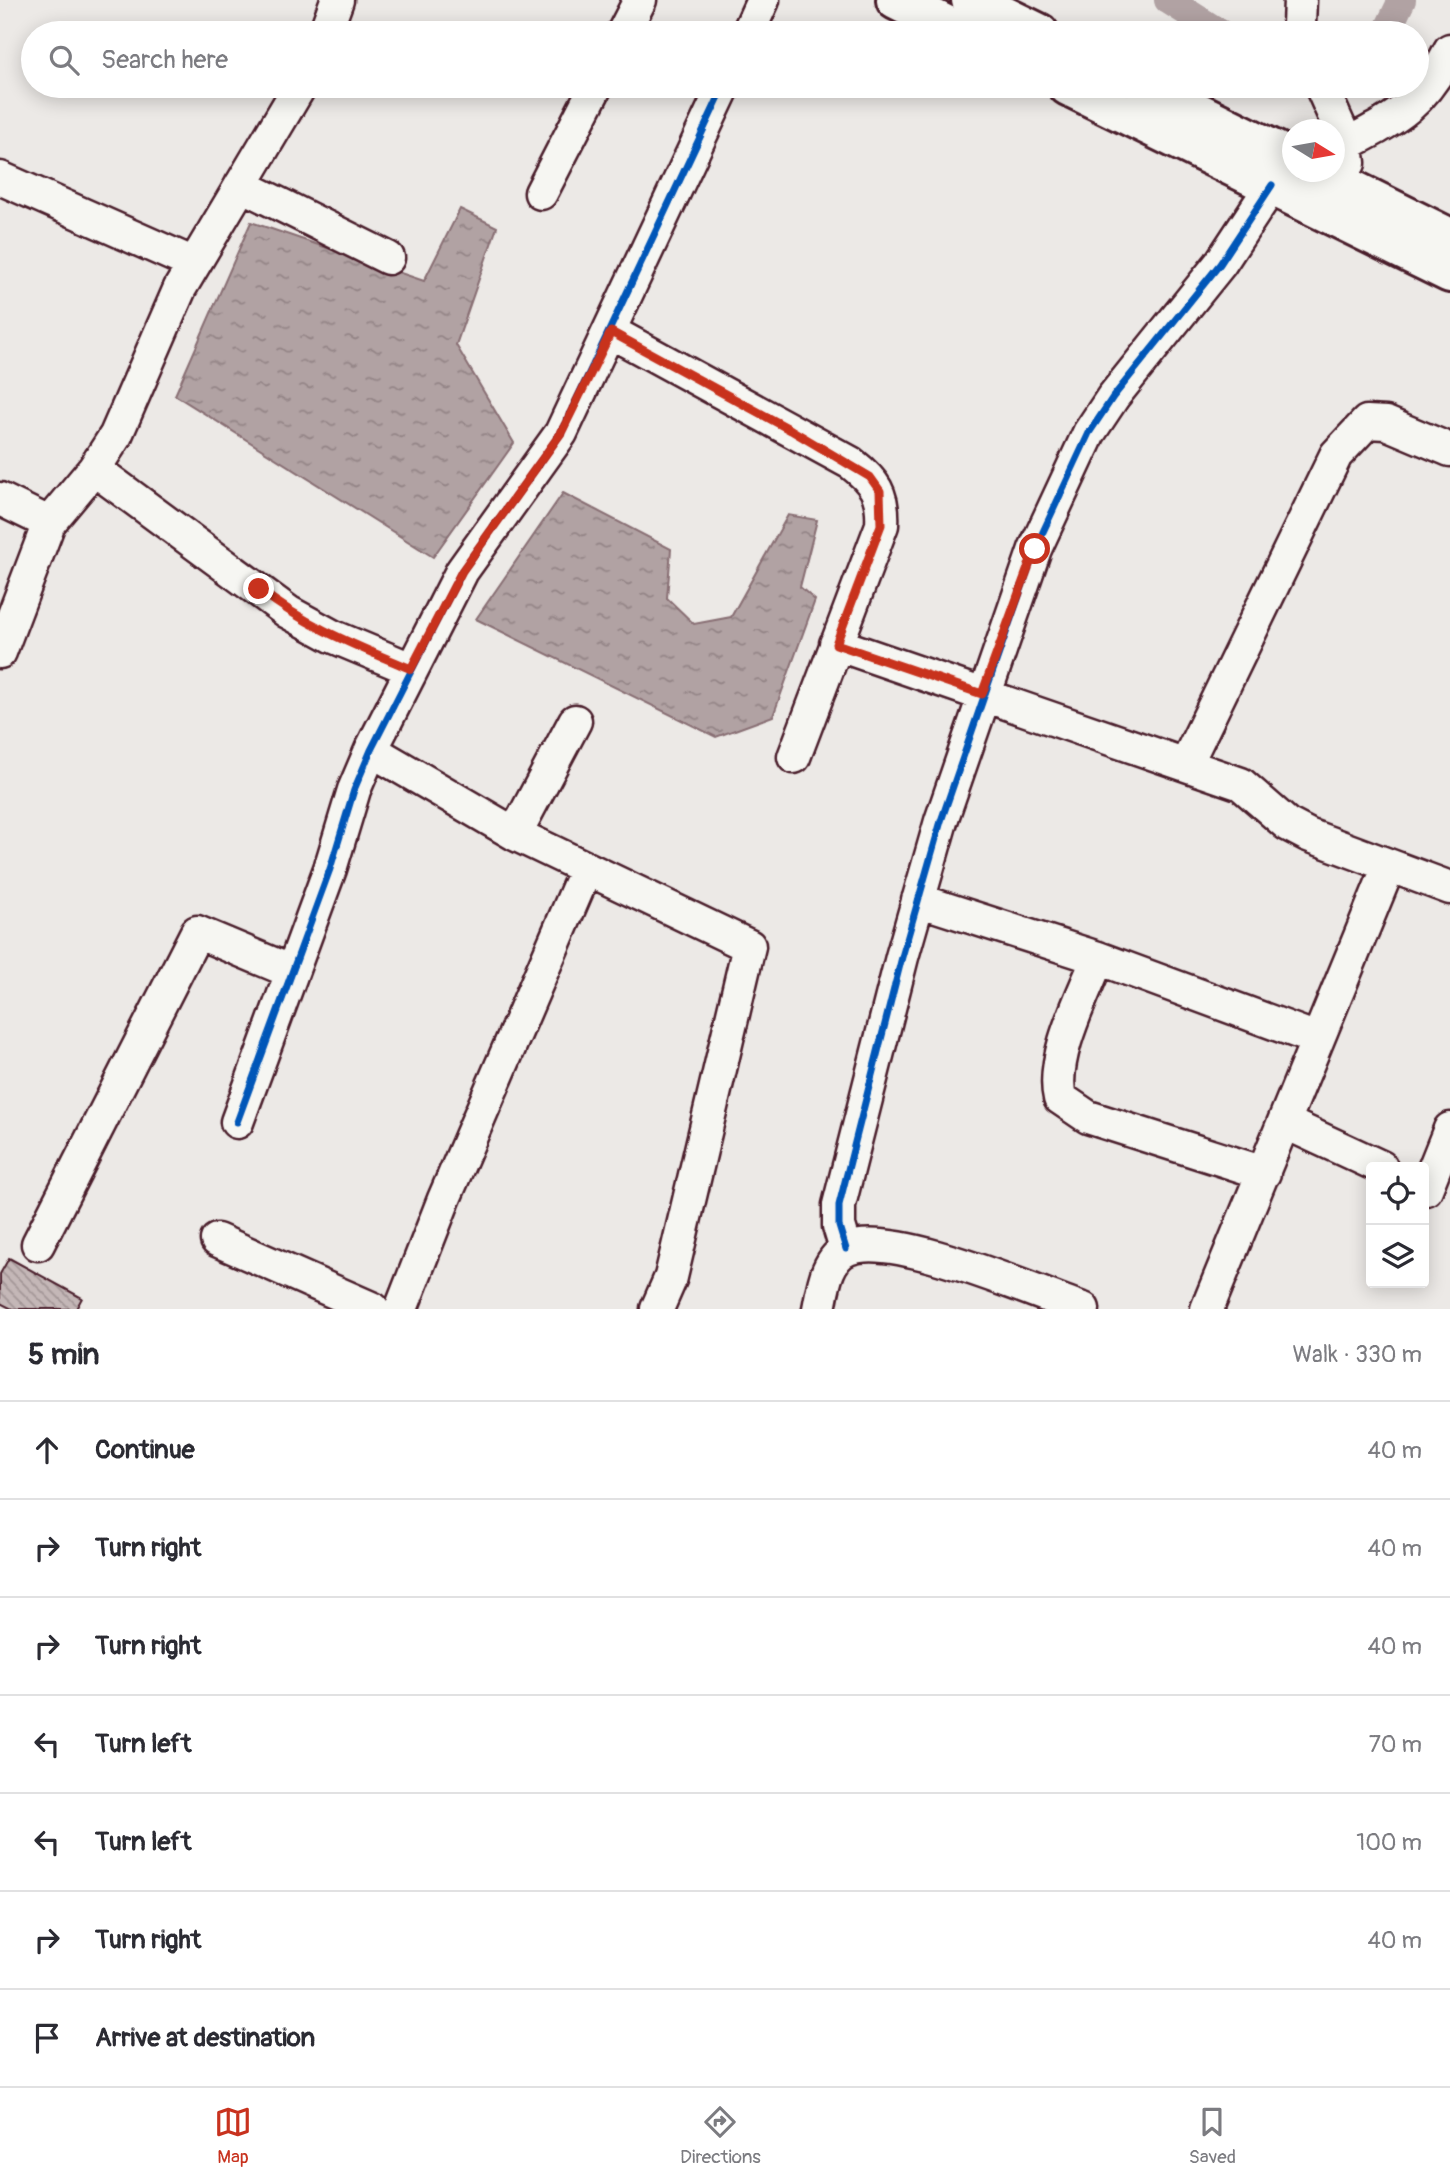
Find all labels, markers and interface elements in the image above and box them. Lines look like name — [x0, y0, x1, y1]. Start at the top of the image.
search box — [21, 21, 1429, 98]
icon: search — [45, 41, 83, 79]
text: Search here — [101, 44, 228, 76]
north arrow — [1282, 119, 1345, 182]
route start — [1019, 533, 1050, 564]
route end — [243, 573, 274, 604]
map controls — [1366, 1162, 1429, 1288]
button: locate — [1366, 1162, 1429, 1225]
button: layers — [1366, 1225, 1429, 1288]
text: 5 min — [28, 1336, 99, 1373]
text: Walk · 330 m — [1292, 1340, 1422, 1369]
icon: ahead — [28, 1431, 66, 1469]
text: Continue — [95, 1434, 195, 1466]
text: 40 m — [1368, 1436, 1422, 1465]
icon: right — [28, 1529, 66, 1567]
text: Turn right — [95, 1532, 201, 1564]
text: 40 m — [1368, 1534, 1422, 1563]
icon: right — [28, 1627, 66, 1665]
text: Turn right — [95, 1630, 201, 1662]
text: 40 m — [1368, 1632, 1422, 1661]
icon: left — [28, 1725, 66, 1763]
text: Turn left — [95, 1728, 191, 1760]
text: 70 m — [1369, 1730, 1422, 1759]
icon: left — [28, 1823, 66, 1861]
text: Turn left — [95, 1826, 191, 1858]
text: 100 m — [1356, 1828, 1422, 1857]
icon: right — [28, 1921, 66, 1959]
text: Turn right — [95, 1924, 201, 1956]
text: 40 m — [1368, 1926, 1422, 1955]
icon: arrive — [28, 2019, 66, 2057]
text: Arrive at destination — [95, 2022, 315, 2054]
tab: Map — [214, 2103, 252, 2169]
tab: Directions — [680, 2103, 761, 2169]
tab: Saved — [1189, 2103, 1236, 2169]

